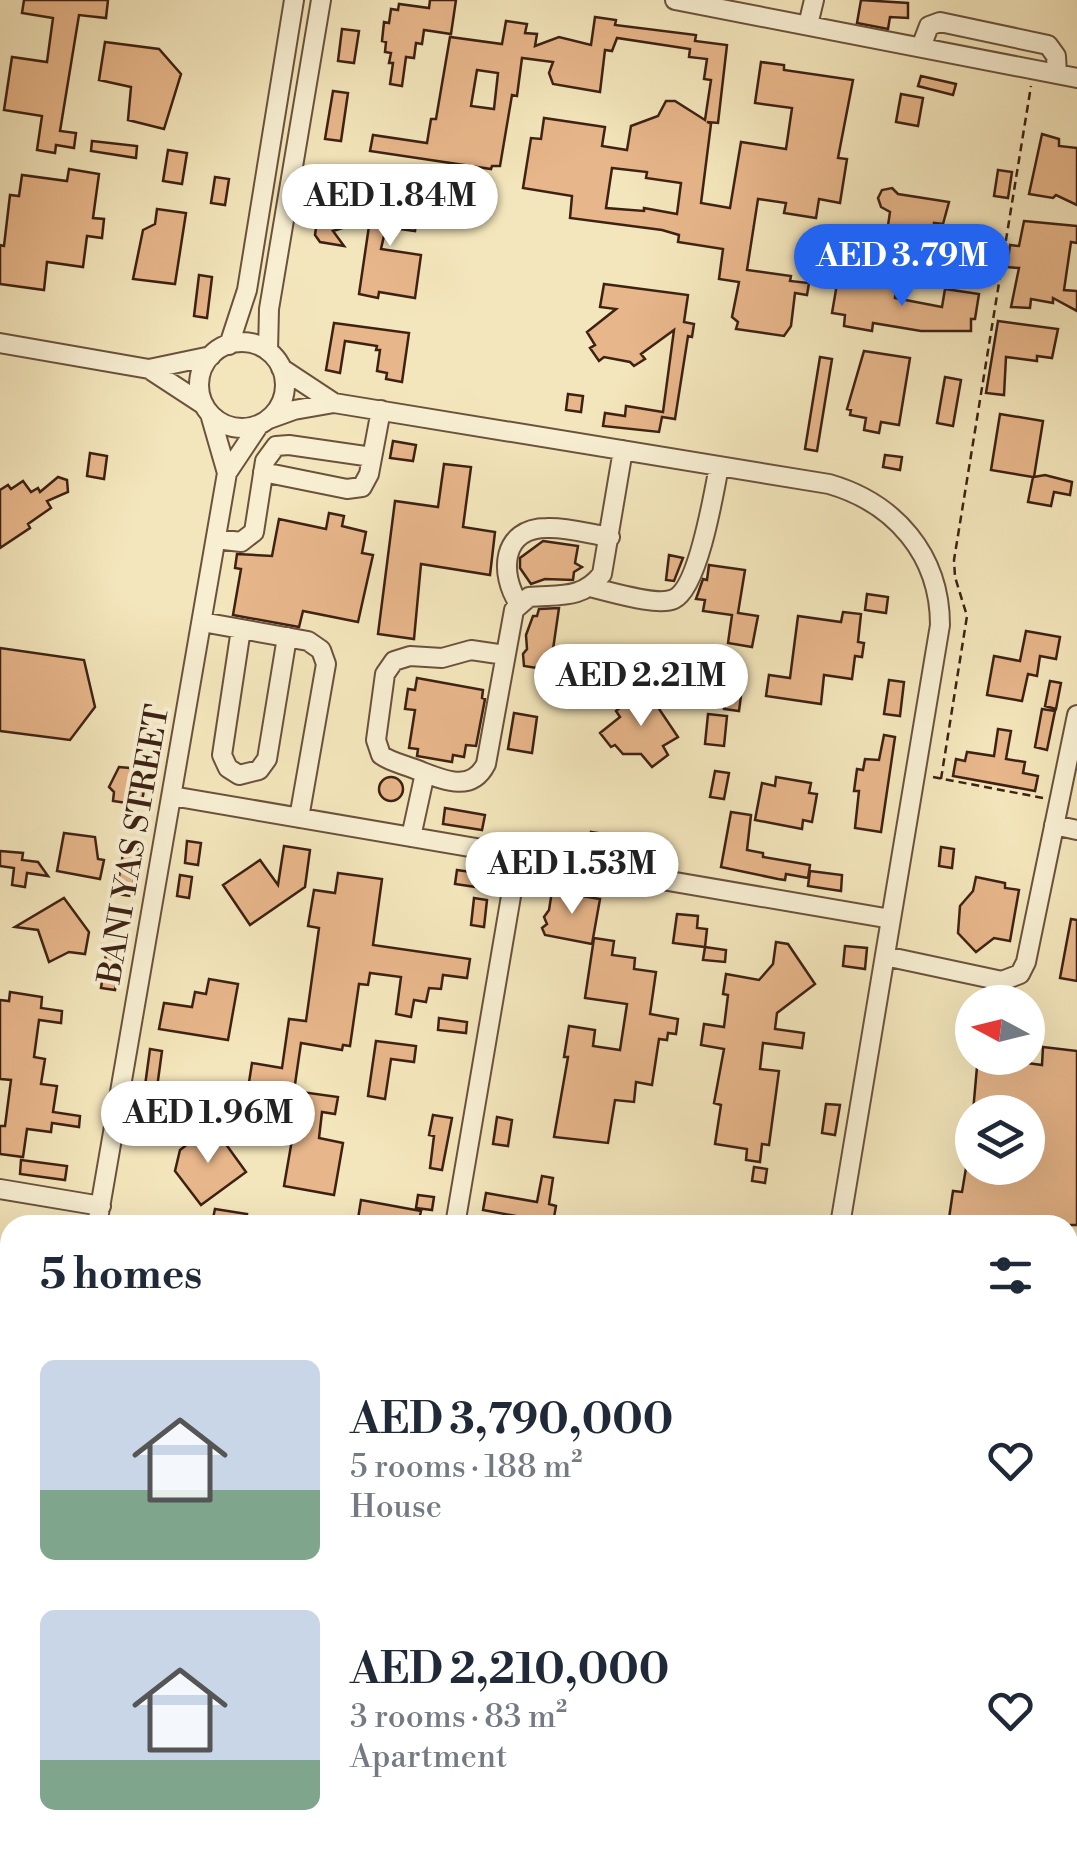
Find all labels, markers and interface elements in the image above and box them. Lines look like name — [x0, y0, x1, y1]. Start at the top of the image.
pin: AED 1.84M — [276, 164, 504, 249]
text: AED 1.84M — [304, 176, 476, 216]
pin: AED 3.79M — [788, 224, 1016, 309]
text: AED 3.79M — [816, 236, 988, 276]
pin: AED 2.21M — [527, 644, 755, 729]
text: AED 2.21M — [556, 656, 726, 696]
street label: BANI YAS STREET — [90, 701, 178, 988]
pin: AED 1.53M — [458, 832, 686, 917]
text: AED 1.53M — [488, 844, 656, 884]
north arrow — [955, 985, 1045, 1075]
map controls — [955, 985, 1045, 1185]
pin: AED 1.96M — [94, 1081, 322, 1166]
text: AED 1.96M — [123, 1093, 293, 1133]
button: layers — [955, 1095, 1045, 1185]
icon: filters — [983, 1248, 1038, 1303]
text: 5 homes — [40, 1249, 202, 1302]
text: AED 3,790,000 — [350, 1394, 673, 1447]
icon: home — [120, 1400, 240, 1520]
icon: heart — [983, 1433, 1038, 1488]
text: 5 rooms · 188 m² — [350, 1447, 582, 1487]
text: House — [350, 1487, 442, 1527]
text: AED 2,210,000 — [350, 1644, 669, 1697]
icon: home — [120, 1650, 240, 1770]
icon: heart — [983, 1683, 1038, 1738]
text: 3 rooms · 83 m² — [350, 1697, 567, 1737]
text: Apartment — [350, 1737, 507, 1777]

